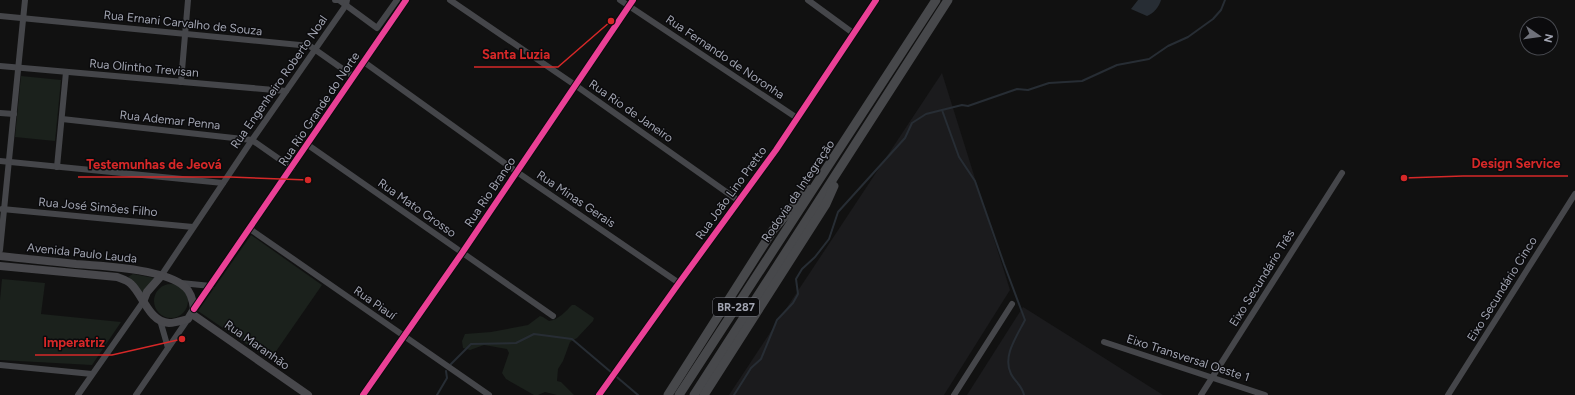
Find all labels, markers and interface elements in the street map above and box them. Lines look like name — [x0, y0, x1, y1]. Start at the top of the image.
street label: Rua Ernani Carvalho de Souza — [103, 8, 263, 38]
street label: Rua Fernando de Noronha — [663, 12, 787, 102]
street label: Rua Engenheiro Roberto Noal — [228, 13, 330, 151]
north arrow — [1519, 16, 1559, 56]
text: N — [1541, 33, 1556, 44]
callout: Santa Luzia — [474, 42, 558, 67]
text: Santa Luzia — [482, 47, 550, 62]
street label: Rua Rio Grande do Norte — [276, 49, 363, 169]
street label: Rua Olintho Trevisan — [89, 56, 200, 80]
street label: Rua Rio de Janeiro — [586, 77, 676, 145]
street label: Rua Ademar Penna — [119, 108, 221, 132]
street label: Rodovia da Integração — [759, 137, 837, 245]
street label: Rua João Lino Pretto — [693, 144, 769, 242]
callout: Design Service — [1463, 151, 1568, 176]
callout: Testemunhas de Jeová — [78, 152, 230, 177]
street label: Rua Rio Branco — [462, 154, 519, 230]
text: Design Service — [1471, 156, 1561, 171]
text: Testemunhas de Jeová — [86, 157, 222, 172]
street label: Rua Minas Gerais — [534, 168, 618, 231]
street label: Rua Mato Grosso — [375, 176, 459, 240]
street label: Rua José Simões Filho — [38, 195, 158, 219]
street label: Eixo Secundário Três — [1227, 227, 1298, 329]
street label: Eixo Secundário Cinco — [1464, 234, 1540, 344]
street label: Avenida Paulo Lauda — [26, 240, 138, 266]
street label: Rua Piauí — [351, 283, 400, 323]
road number: BR-287 — [713, 298, 759, 316]
street label: Rua Maranhão — [222, 317, 292, 373]
callout: Imperatriz — [35, 330, 112, 355]
street label: Eixo Transversal Oeste 1 — [1125, 331, 1251, 385]
text: Imperatriz — [43, 335, 105, 350]

